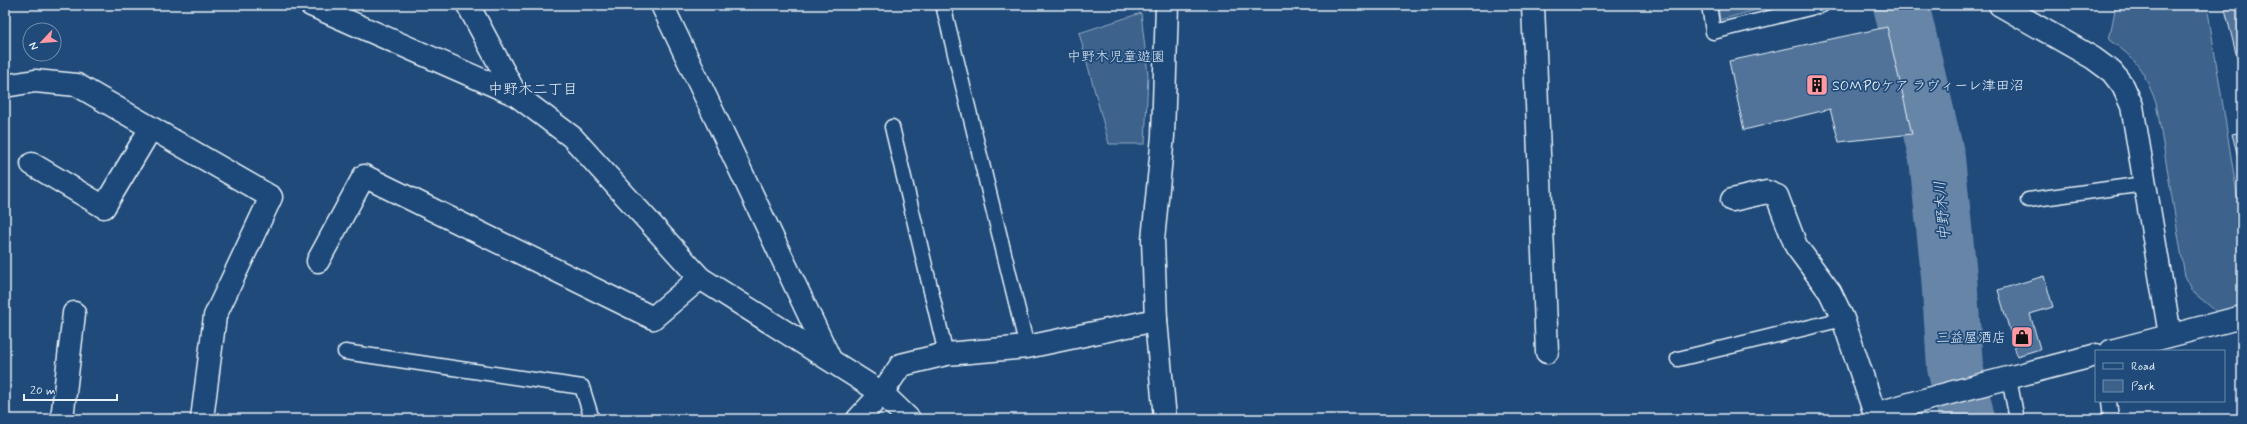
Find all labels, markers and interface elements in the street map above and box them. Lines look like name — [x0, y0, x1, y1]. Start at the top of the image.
north arrow — [22, 22, 62, 62]
text: N — [26, 40, 42, 52]
park label: 中野木児童遊園 — [1067, 48, 1165, 66]
building icon: SOMPOケア ラヴィーレ津田沼 — [1804, 72, 1830, 98]
place label: SOMPOケア ラヴィーレ津田沼 — [1832, 77, 2024, 95]
district label: 中野木二丁目 — [488, 80, 578, 100]
water label: 中野木川 — [1930, 180, 1956, 242]
shop icon: 三益屋酒店 — [2009, 324, 2035, 350]
place label: 三益屋酒店 — [1936, 329, 2006, 347]
legend — [2095, 350, 2225, 402]
text: Road — [2131, 359, 2155, 375]
scale bar — [24, 376, 117, 402]
text: Park — [2131, 379, 2155, 395]
text: 20 m — [30, 383, 56, 399]

